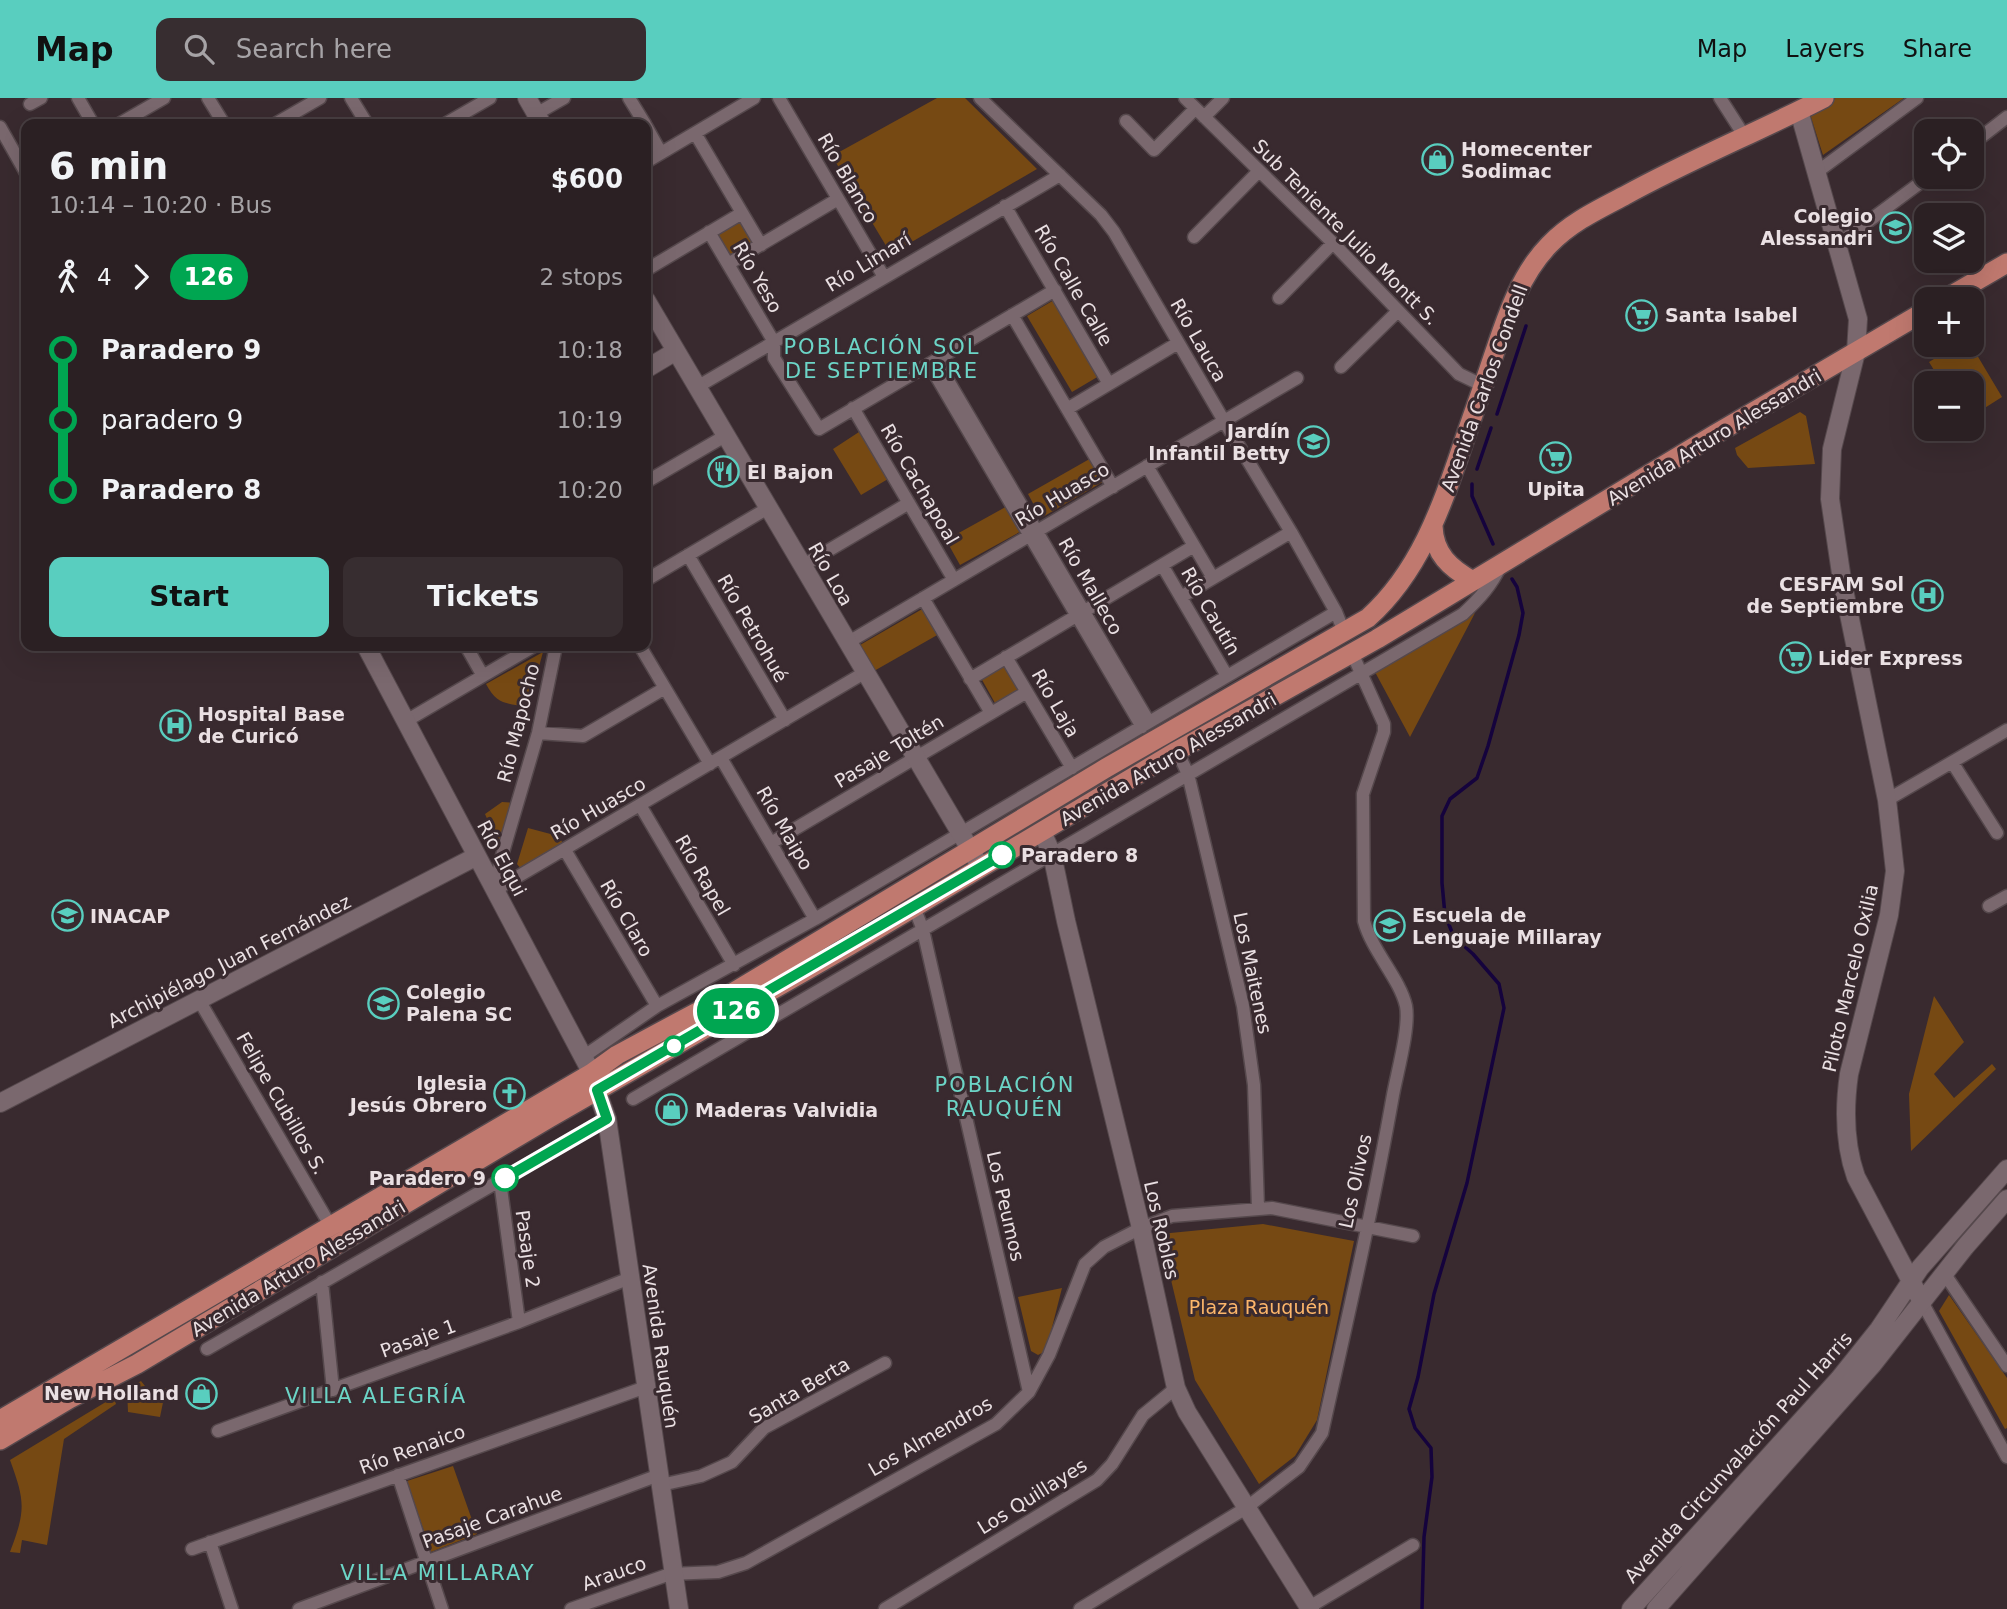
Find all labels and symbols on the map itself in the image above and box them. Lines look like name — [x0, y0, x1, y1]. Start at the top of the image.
street label: Río Blanco — [813, 129, 883, 227]
street label: Sub Teniente Julio Montt S. — [1249, 135, 1443, 329]
place label: Homecenter Sodimac — [1461, 138, 1592, 182]
shop icon: Homecenter Sodimac — [1421, 143, 1455, 177]
place label: Colegio Alessandri — [1760, 205, 1873, 249]
school or university icon: Colegio Alessandri — [1879, 210, 1913, 244]
street label: Río Calle Calle — [1030, 220, 1118, 350]
street label: Río Limarí — [822, 228, 915, 296]
street label: Río Yeso — [729, 238, 787, 316]
street label: Avenida Carlos Condell — [1436, 281, 1532, 495]
street label: Río Lauca — [1166, 294, 1232, 386]
supermarket icon: Santa Isabel — [1625, 298, 1659, 332]
place label: Santa Isabel — [1665, 304, 1798, 326]
district label: POBLACIÓN SOL DE SEPTIEMBRE — [783, 334, 981, 383]
street label: Avenida Arturo Alessandri — [1603, 364, 1825, 510]
street label: Río Cachapoal — [877, 420, 963, 548]
place label: Jardín Infantil Betty — [1148, 420, 1291, 464]
school or university icon: Jardín Infantil Betty — [1296, 425, 1330, 459]
supermarket icon: Upita — [1539, 441, 1573, 475]
restaurant icon: El Bajon — [707, 455, 741, 489]
street label: Río Huasco — [1011, 457, 1113, 531]
place label: El Bajon — [747, 461, 834, 483]
place label: Upita — [1527, 478, 1585, 500]
street label: Río Malleco — [1054, 534, 1128, 638]
street label: Río Loa — [804, 538, 858, 610]
street label: Río Cautín — [1177, 563, 1245, 659]
street label: Río Petrohué — [713, 570, 793, 686]
place label: CESFAM Sol de Septiembre — [1747, 573, 1904, 617]
hospital icon: CESFAM Sol de Septiembre — [1910, 578, 1944, 612]
supermarket icon: Lider Express — [1778, 641, 1812, 675]
place label: Lider Express — [1818, 647, 1963, 669]
street label: Río Mapocho — [493, 661, 543, 785]
street label: Río Laja — [1028, 665, 1084, 741]
street label: Avenida Arturo Alessandri — [1056, 688, 1280, 830]
place label: Hospital Base de Curicó — [198, 703, 345, 747]
hospital icon: Hospital Base de Curicó — [158, 708, 192, 742]
street label: Pasaje Toltén — [831, 710, 947, 792]
street label: Río Huasco — [547, 772, 649, 844]
street label: Río Maipo — [752, 782, 818, 874]
street label: Río Elqui — [473, 816, 531, 900]
street label: Río Rapel — [671, 831, 735, 919]
marker: Paradero 8 — [989, 842, 1015, 868]
place label: Paradero 8 — [1021, 844, 1138, 866]
street label: Río Claro — [596, 876, 658, 960]
street label: Piloto Marcelo Oxilia — [1818, 882, 1882, 1074]
street label: Archipiélago Juan Fernández — [104, 890, 354, 1032]
school or university icon: INACAP — [50, 899, 84, 933]
place label: Escuela de Lenguaje Millaray — [1412, 904, 1602, 948]
place label: INACAP — [90, 905, 170, 927]
school or university icon: Escuela de Lenguaje Millaray — [1372, 909, 1406, 943]
street label: Los Maitenes — [1229, 910, 1277, 1036]
place label: Colegio Palena SC — [406, 981, 512, 1025]
school or university icon: Colegio Palena SC — [366, 986, 400, 1020]
line badge: 126 — [696, 988, 776, 1034]
street label: Felipe Cubillos S. — [232, 1028, 332, 1178]
unlabelled marker — [664, 1036, 684, 1056]
place label: Iglesia Jesús Obrero — [348, 1072, 487, 1116]
district label: POBLACIÓN RAUQUÉN — [935, 1072, 1075, 1121]
church icon: Iglesia Jesús Obrero — [493, 1077, 527, 1111]
shop icon: Maderas Valvidia — [655, 1093, 689, 1127]
place label: Maderas Valvidia — [695, 1099, 878, 1121]
street label: Los Olivos — [1334, 1132, 1376, 1230]
street label: Los Peumos — [983, 1149, 1029, 1263]
marker: Paradero 9 — [492, 1165, 518, 1191]
place label: Paradero 9 — [369, 1167, 486, 1189]
street label: Los Robles — [1140, 1178, 1184, 1282]
street label: Avenida Arturo Alessandri — [187, 1195, 409, 1341]
street label: Pasaje 2 — [512, 1208, 544, 1290]
street label: Avenida Rauquén — [639, 1262, 683, 1430]
park label: Plaza Rauquén — [1189, 1296, 1329, 1318]
street label: Pasaje 1 — [377, 1314, 459, 1362]
street label: Avenida Circunvalación Paul Harris — [1620, 1327, 1856, 1587]
street label: Santa Berta — [745, 1352, 853, 1428]
shop icon: New Holland — [185, 1376, 219, 1410]
place label: New Holland — [44, 1382, 179, 1404]
district label: VILLA ALEGRÍA — [285, 1383, 467, 1408]
street label: Los Almendros — [864, 1392, 996, 1480]
street label: Río Renaico — [356, 1420, 468, 1478]
street label: Los Quillayes — [973, 1454, 1091, 1538]
street label: Pasaje Carahue — [419, 1482, 565, 1552]
street label: Arauco — [579, 1551, 649, 1595]
district label: VILLA MILLARAY — [340, 1561, 536, 1585]

